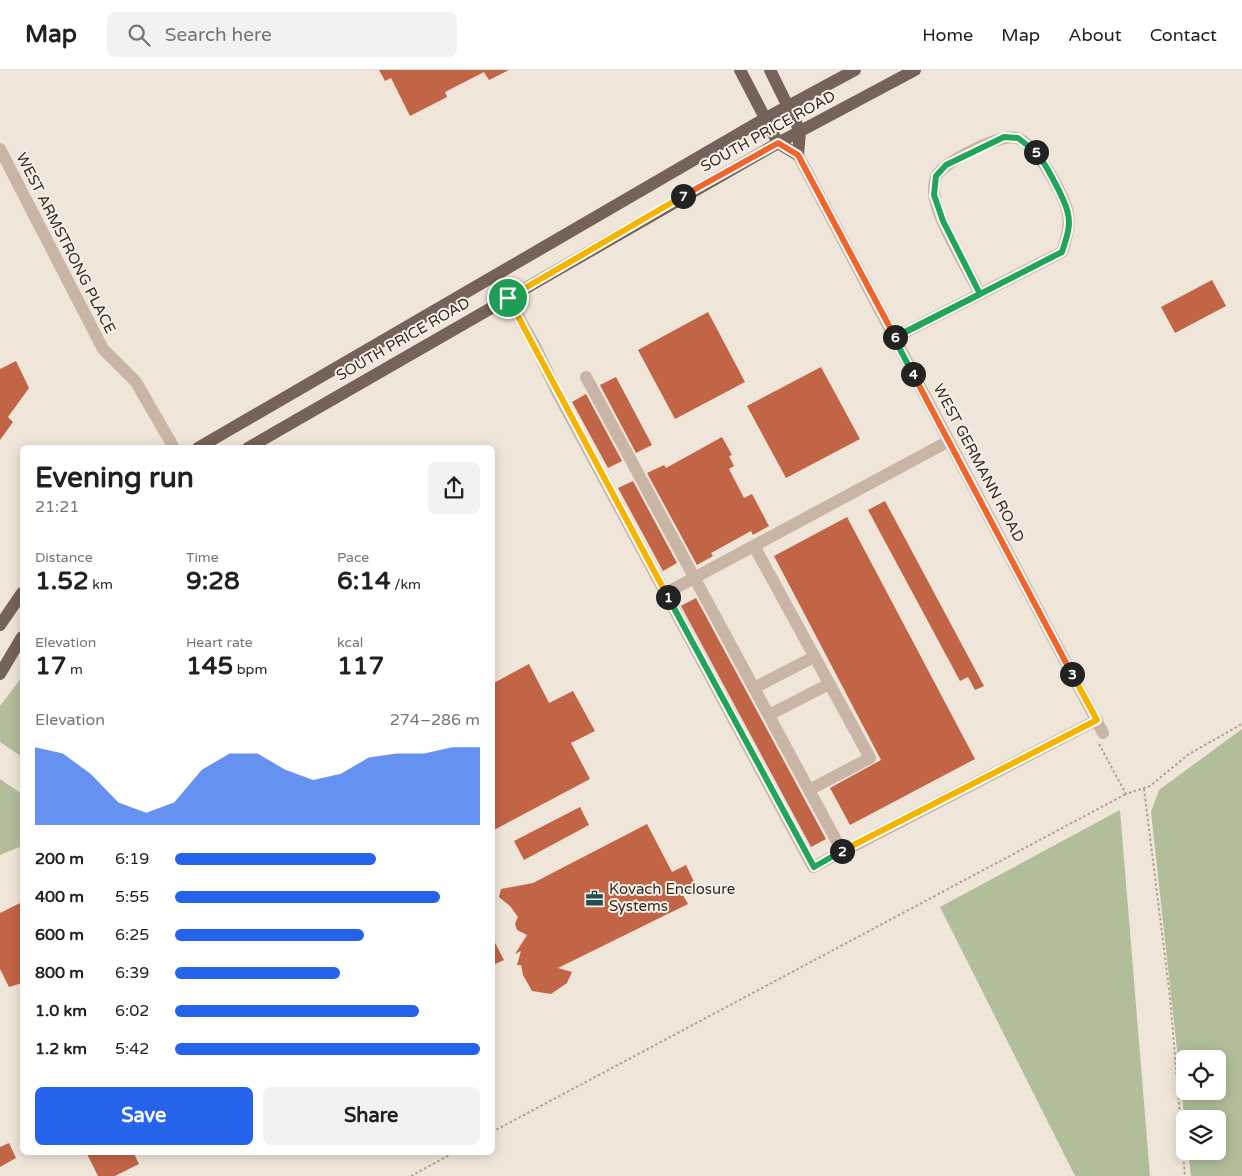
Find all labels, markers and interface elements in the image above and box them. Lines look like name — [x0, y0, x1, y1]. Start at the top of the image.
search box — [107, 12, 457, 57]
text: Map — [25, 20, 77, 49]
icon: search — [125, 21, 153, 49]
text: Search here — [165, 24, 272, 46]
text: Home — [922, 24, 973, 46]
text: Map — [1001, 24, 1040, 46]
text: About — [1068, 24, 1122, 46]
text: Contact — [1150, 24, 1217, 46]
street label: SOUTH PRICE ROAD — [698, 86, 838, 176]
pin: 5 — [1024, 140, 1048, 164]
text: 5 — [1032, 144, 1041, 161]
street label: WEST ARMSTRONG PLACE — [13, 150, 119, 336]
pin: 7 — [670, 184, 696, 208]
text: 7 — [679, 188, 688, 205]
pin — [487, 277, 529, 319]
icon: arrive — [494, 284, 522, 312]
street label: SOUTH PRICE ROAD — [333, 293, 473, 385]
pin: 6 — [882, 324, 908, 350]
text: 6 — [891, 329, 900, 346]
pin: 4 — [900, 362, 926, 386]
text: 4 — [909, 366, 918, 383]
street label: WEST GERMANN ROAD — [930, 381, 1028, 545]
text: Evening run — [35, 461, 194, 495]
button: share — [428, 462, 480, 514]
text: 21:21 — [35, 497, 79, 517]
text: Distance — [35, 549, 93, 566]
text: Time — [186, 549, 219, 566]
text: Pace — [337, 549, 369, 566]
text: 1.52 — [35, 566, 89, 596]
text: 9:28 — [186, 566, 240, 596]
text: 6:14 — [337, 566, 391, 596]
text: km — [89, 576, 113, 593]
text: /km — [391, 576, 421, 593]
pin: 1 — [656, 584, 680, 610]
text: 1 — [664, 589, 673, 606]
text: Elevation — [35, 634, 96, 651]
text: Heart rate — [186, 634, 253, 651]
text: kcal — [337, 634, 363, 651]
text: 17 — [35, 651, 66, 681]
text: 145 — [186, 651, 233, 681]
text: 117 — [337, 651, 384, 681]
text: m — [66, 661, 83, 678]
text: bpm — [233, 661, 267, 678]
pin: 3 — [1060, 662, 1084, 686]
text: 3 — [1068, 666, 1077, 683]
text: Elevation — [35, 710, 105, 730]
text: 274–286 m — [390, 710, 480, 730]
pin: 2 — [830, 838, 854, 864]
text: 2 — [838, 843, 847, 860]
text: 200 m — [35, 849, 84, 869]
text: 6:19 — [115, 849, 149, 869]
place label: Kovach Enclosure Systems — [609, 880, 735, 915]
text: 400 m — [35, 887, 84, 907]
text: 5:55 — [115, 887, 149, 907]
office icon: Kovach Enclosure Systems — [585, 888, 605, 908]
text: 600 m — [35, 925, 84, 945]
text: 6:25 — [115, 925, 149, 945]
text: 800 m — [35, 963, 84, 983]
text: 6:39 — [115, 963, 149, 983]
text: 1.0 km — [35, 1001, 87, 1021]
text: 6:02 — [115, 1001, 149, 1021]
text: 1.2 km — [35, 1039, 87, 1059]
text: 5:42 — [115, 1039, 149, 1059]
map controls — [1176, 1050, 1226, 1160]
button: locate — [1176, 1050, 1226, 1100]
button: Save — [35, 1087, 253, 1145]
button: Share — [263, 1087, 480, 1145]
button: layers — [1176, 1110, 1226, 1160]

